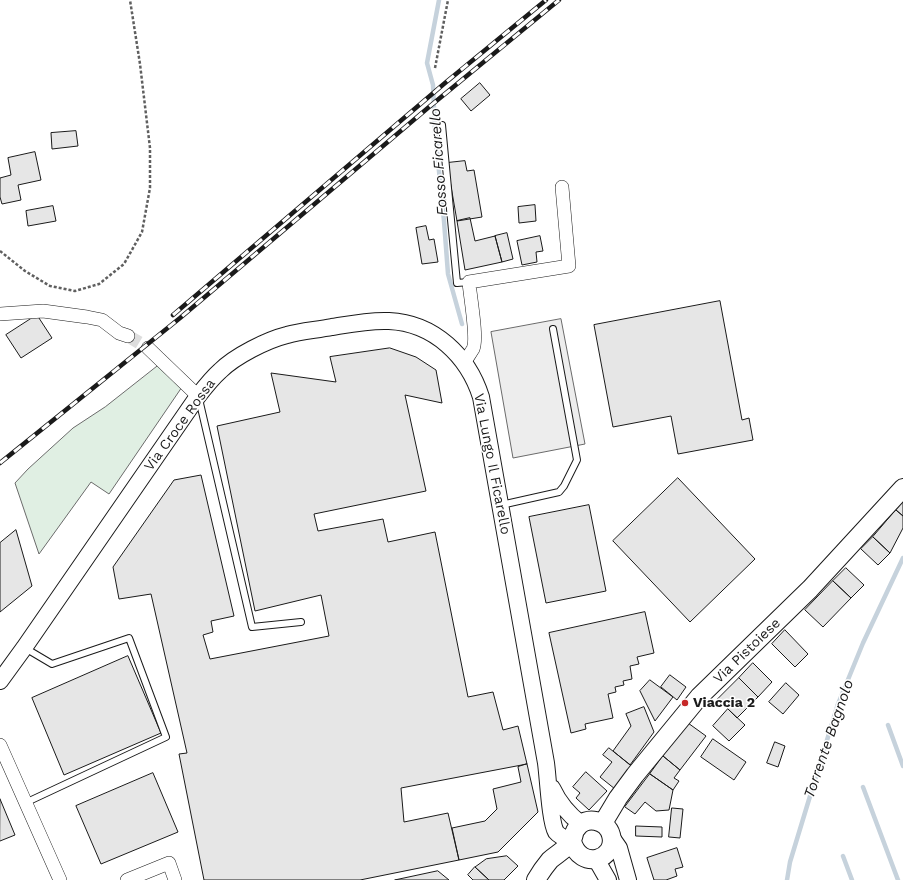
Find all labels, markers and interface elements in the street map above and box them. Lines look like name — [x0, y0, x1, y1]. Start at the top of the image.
water label: Fosso Ficarello — [426, 107, 452, 217]
street label: Via Croce Rossa — [141, 376, 219, 474]
street label: Via Lungo Il Ficarello — [470, 392, 514, 536]
street label: Via Pistoiese — [710, 615, 784, 687]
water label: Torrente Bagnolo — [800, 677, 858, 801]
place label: Viaccia 2 — [693, 695, 755, 711]
marker: Viaccia 2 — [680, 698, 690, 708]

